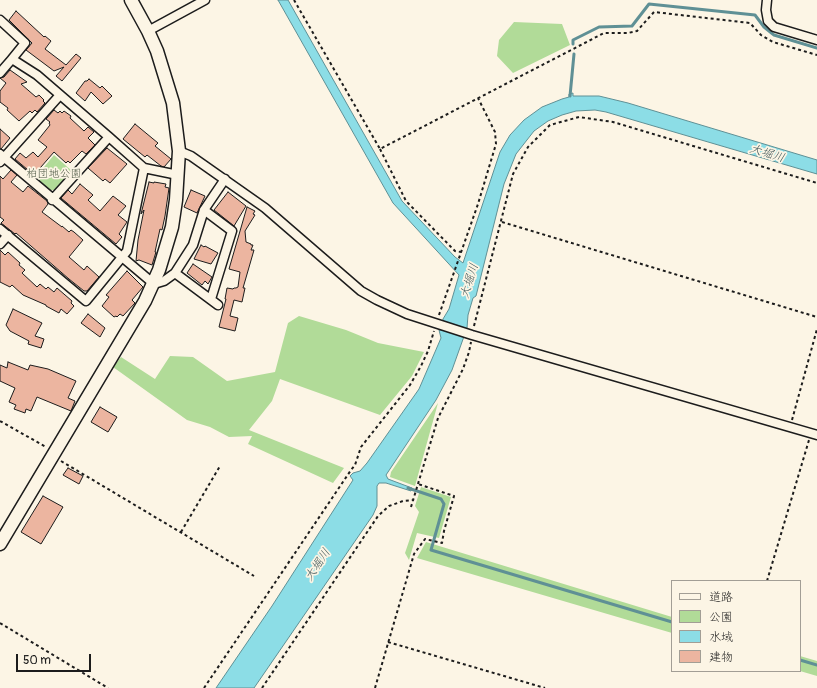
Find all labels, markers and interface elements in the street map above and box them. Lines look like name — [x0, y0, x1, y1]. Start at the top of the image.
water label: 大堀川 — [748, 142, 786, 166]
park label: 柏団地公園 — [27, 167, 81, 181]
water label: 大堀川 — [458, 262, 482, 300]
water label: 大堀川 — [302, 546, 334, 584]
legend — [671, 580, 801, 672]
text: 道路 — [709, 590, 733, 605]
text: 公園 — [709, 610, 733, 625]
text: 水域 — [709, 630, 733, 645]
scale bar — [18, 646, 93, 672]
text: 建物 — [709, 650, 733, 665]
text: 50 m — [23, 653, 51, 668]

